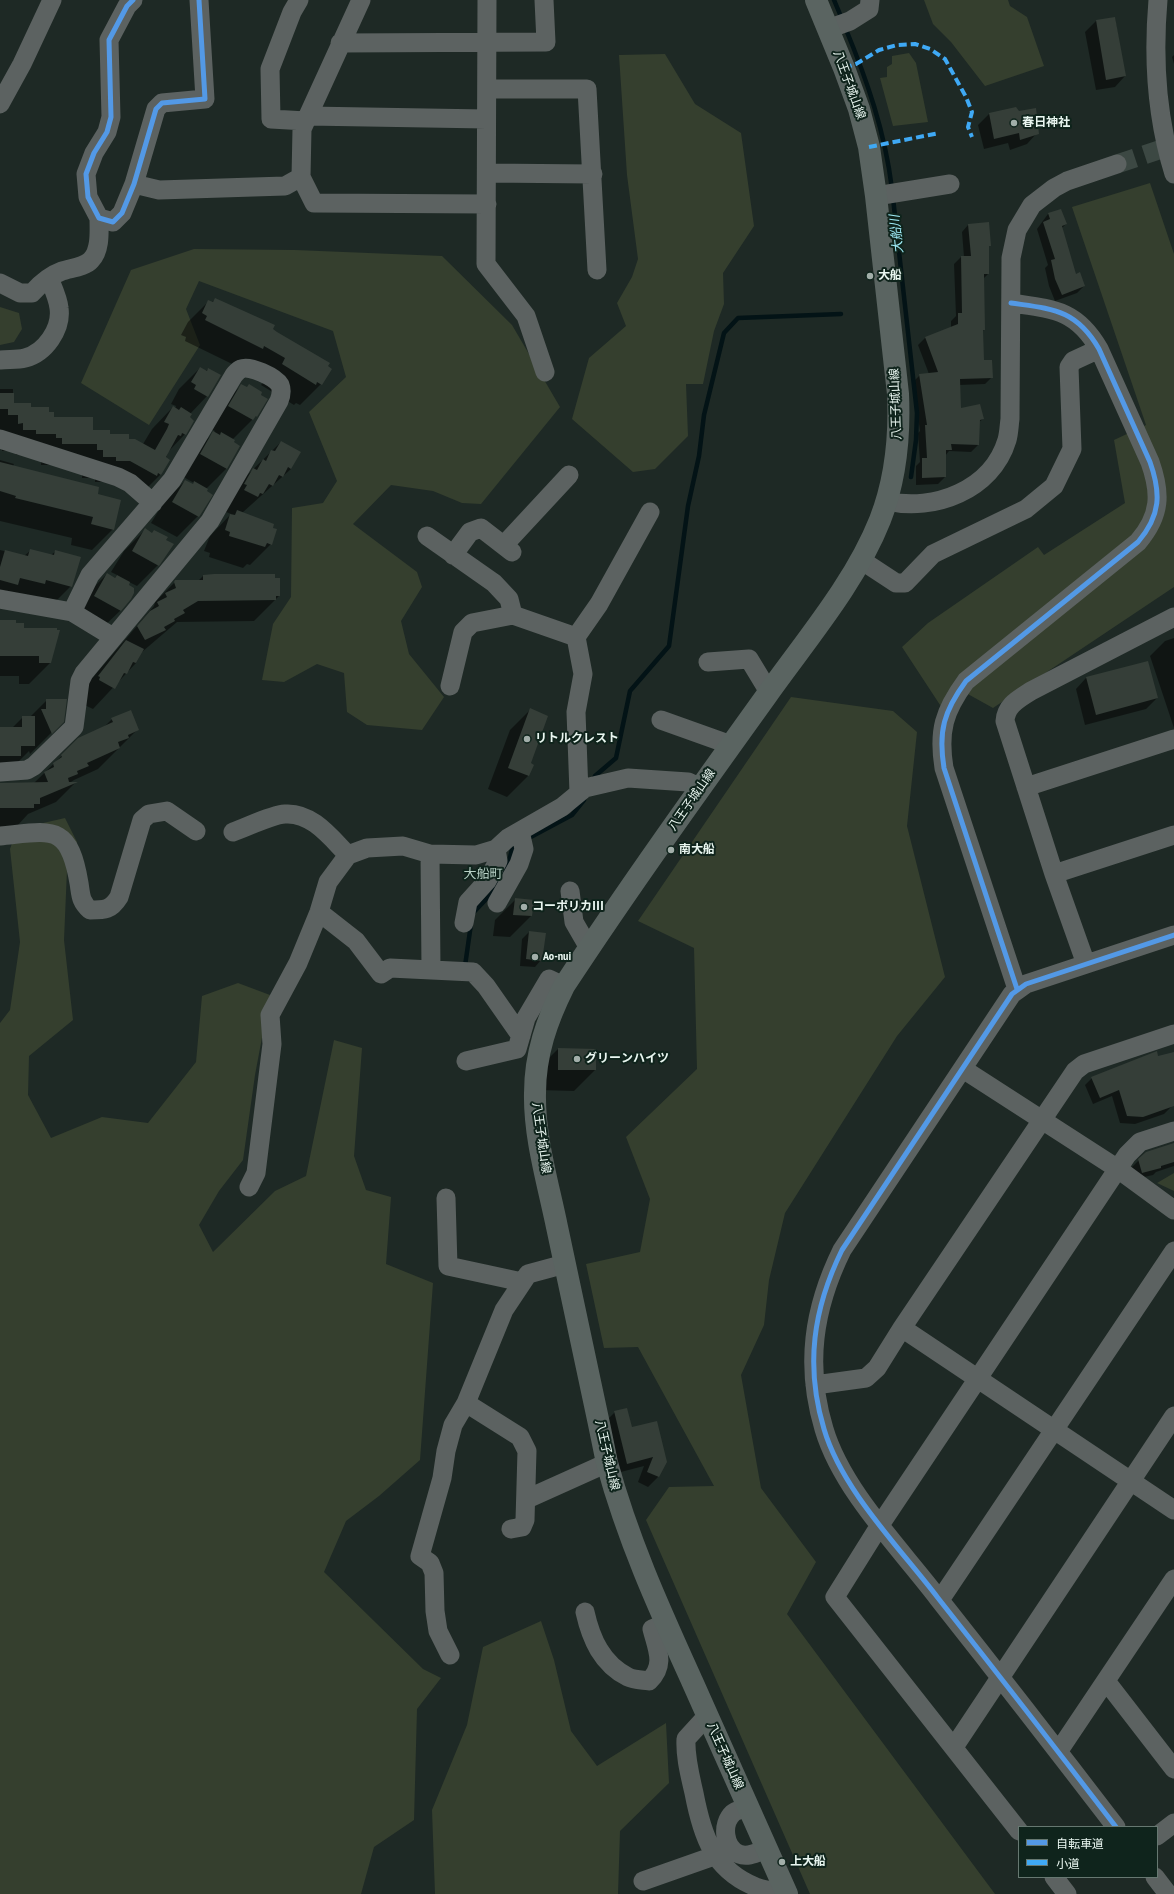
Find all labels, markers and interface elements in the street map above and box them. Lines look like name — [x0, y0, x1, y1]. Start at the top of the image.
street label: 八王子城山線 — [830, 49, 868, 121]
place label: 春日神社 — [1022, 116, 1070, 130]
marker: 春日神社 — [1009, 118, 1019, 128]
water label: 大船川 — [887, 214, 907, 254]
place label: 大船 — [878, 269, 902, 283]
marker: 大船 — [865, 271, 875, 281]
street label: 八王子城山線 — [888, 368, 904, 440]
place label: リトルクレスト — [535, 732, 619, 746]
marker: リトルクレスト — [522, 734, 532, 744]
street label: 八王子城山線 — [665, 766, 719, 834]
place label: 南大船 — [679, 843, 715, 857]
marker: 南大船 — [666, 845, 676, 855]
district label: 大船町 — [464, 866, 502, 882]
place label: コーポリカⅢ — [532, 900, 604, 914]
marker: コーポリカⅢ — [519, 902, 529, 912]
place label: Ao-nui — [543, 950, 571, 964]
marker: Ao-nui — [530, 952, 540, 962]
place label: グリーンハイツ — [585, 1052, 669, 1066]
marker: グリーンハイツ — [572, 1054, 582, 1064]
street label: 八王子城山線 — [529, 1101, 553, 1175]
street label: 八王子城山線 — [592, 1418, 622, 1492]
street label: 八王子城山線 — [704, 1720, 746, 1792]
legend — [1018, 1826, 1158, 1878]
text: 自転車道 — [1056, 1836, 1104, 1851]
place label: 上大船 — [790, 1855, 826, 1869]
text: 小道 — [1056, 1856, 1080, 1871]
marker: 上大船 — [777, 1857, 787, 1867]

